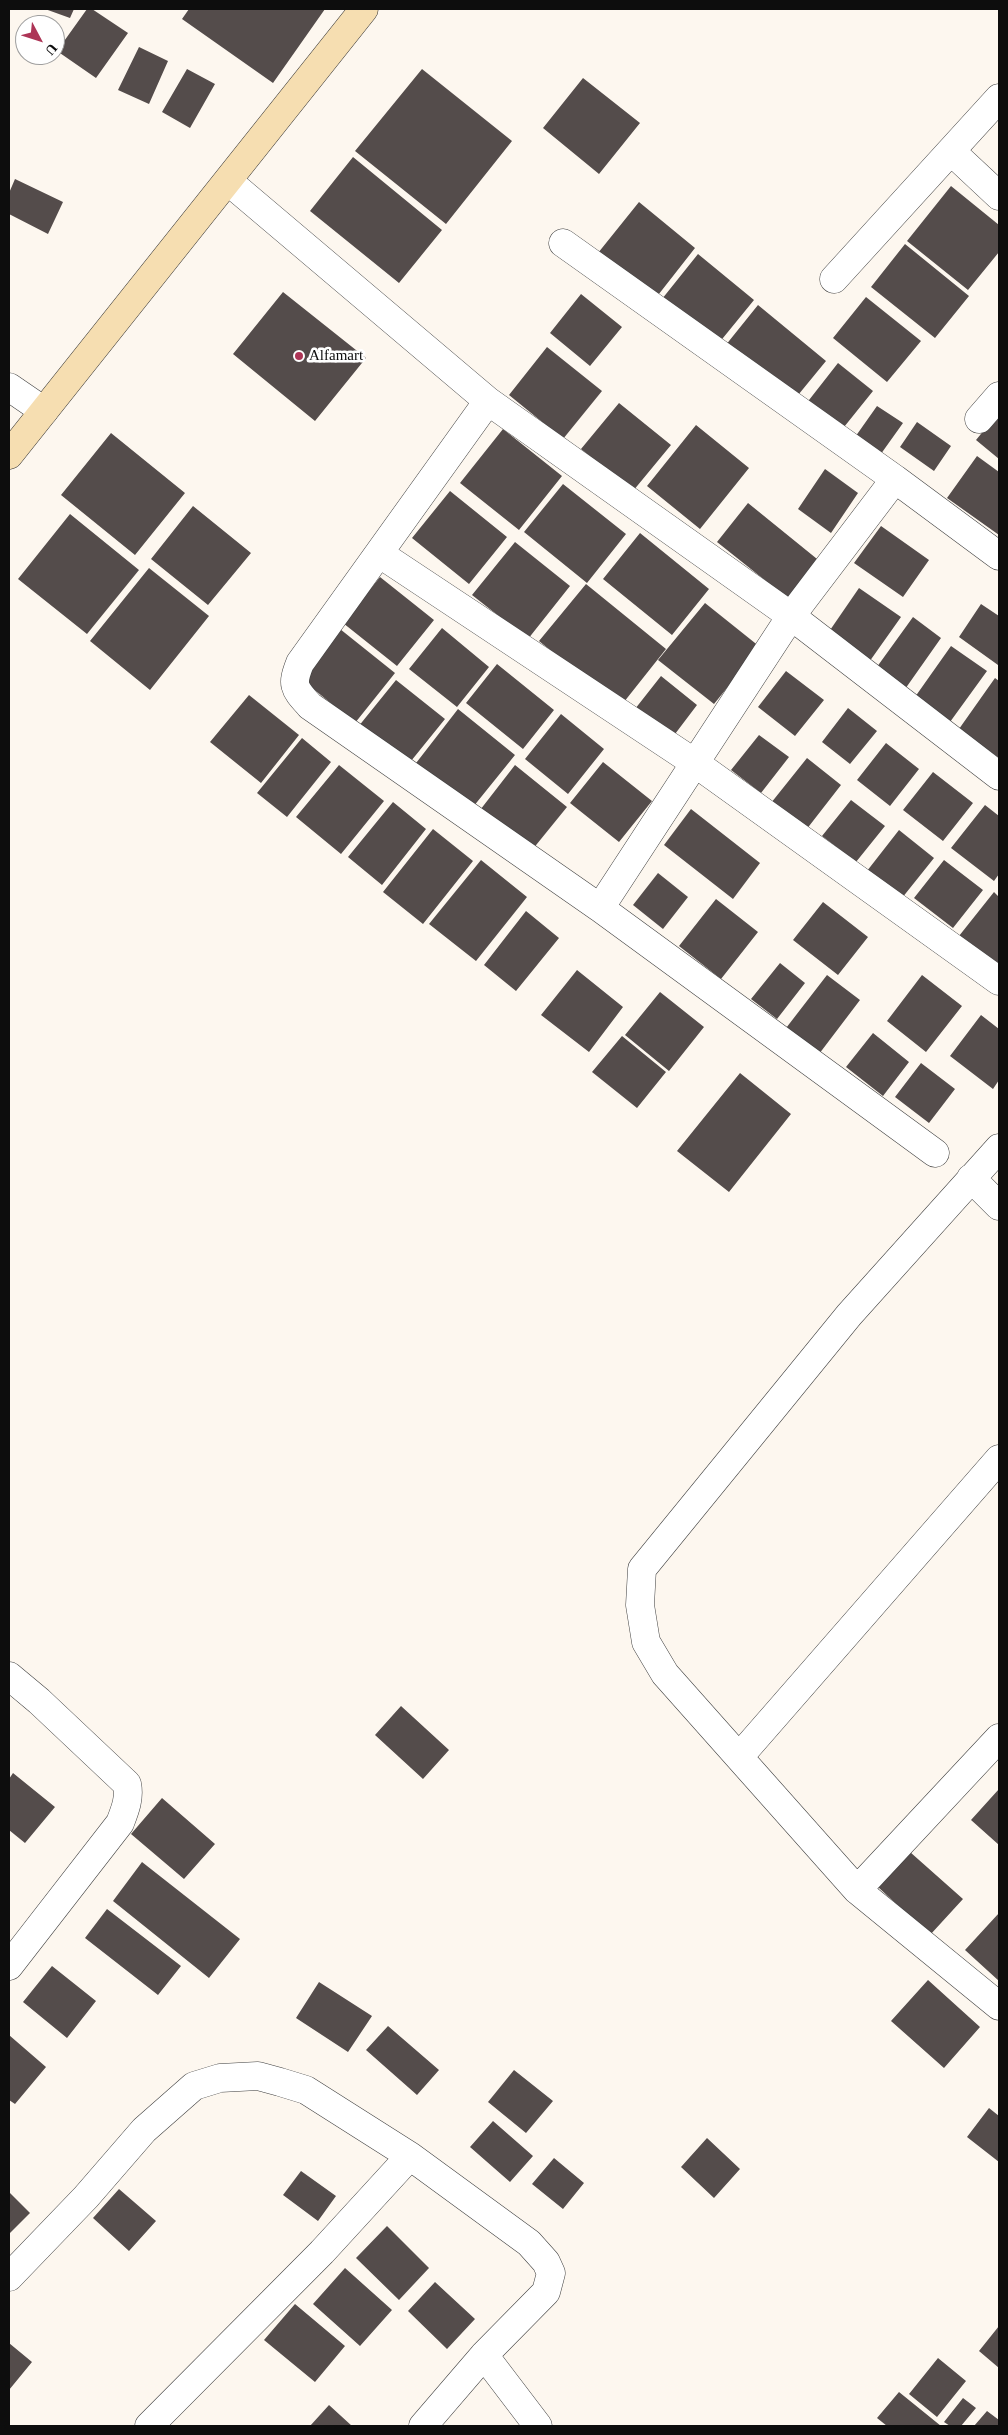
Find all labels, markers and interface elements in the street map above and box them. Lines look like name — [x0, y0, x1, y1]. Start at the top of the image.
north arrow — [15, 15, 65, 65]
text: U — [42, 41, 60, 58]
place label: Alfamart — [309, 347, 363, 365]
marker: Alfamart — [293, 350, 305, 362]

